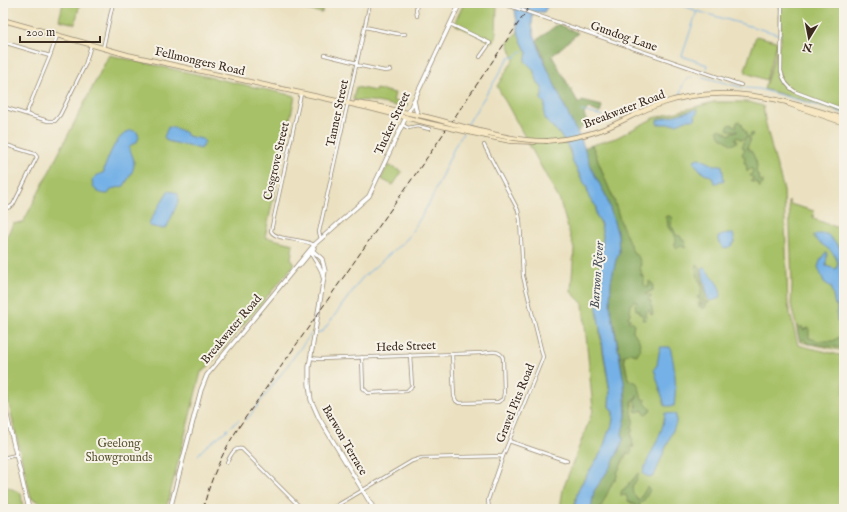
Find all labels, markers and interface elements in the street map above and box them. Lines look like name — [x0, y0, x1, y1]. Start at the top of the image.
scale bar — [20, 18, 100, 44]
street label: Gundog Lane — [588, 18, 660, 55]
north arrow — [789, 18, 829, 58]
text: 200 m — [26, 25, 55, 40]
text: N — [801, 39, 814, 55]
street label: Fellmongers Road — [153, 44, 247, 79]
street label: Tanner Street — [323, 78, 352, 148]
street label: Breakwater Road — [581, 87, 668, 132]
street label: Tucker Street — [371, 89, 414, 157]
street label: Cosgrove Street — [260, 121, 293, 202]
water label: Barwon River — [587, 240, 608, 309]
street label: Breakwater Road — [198, 291, 265, 367]
street label: Hede Street — [376, 338, 436, 355]
street label: Gravel Pits Road — [493, 361, 538, 445]
street label: Barwon Terrace — [318, 402, 371, 478]
park label: Geelong Showgrounds — [85, 436, 153, 465]

